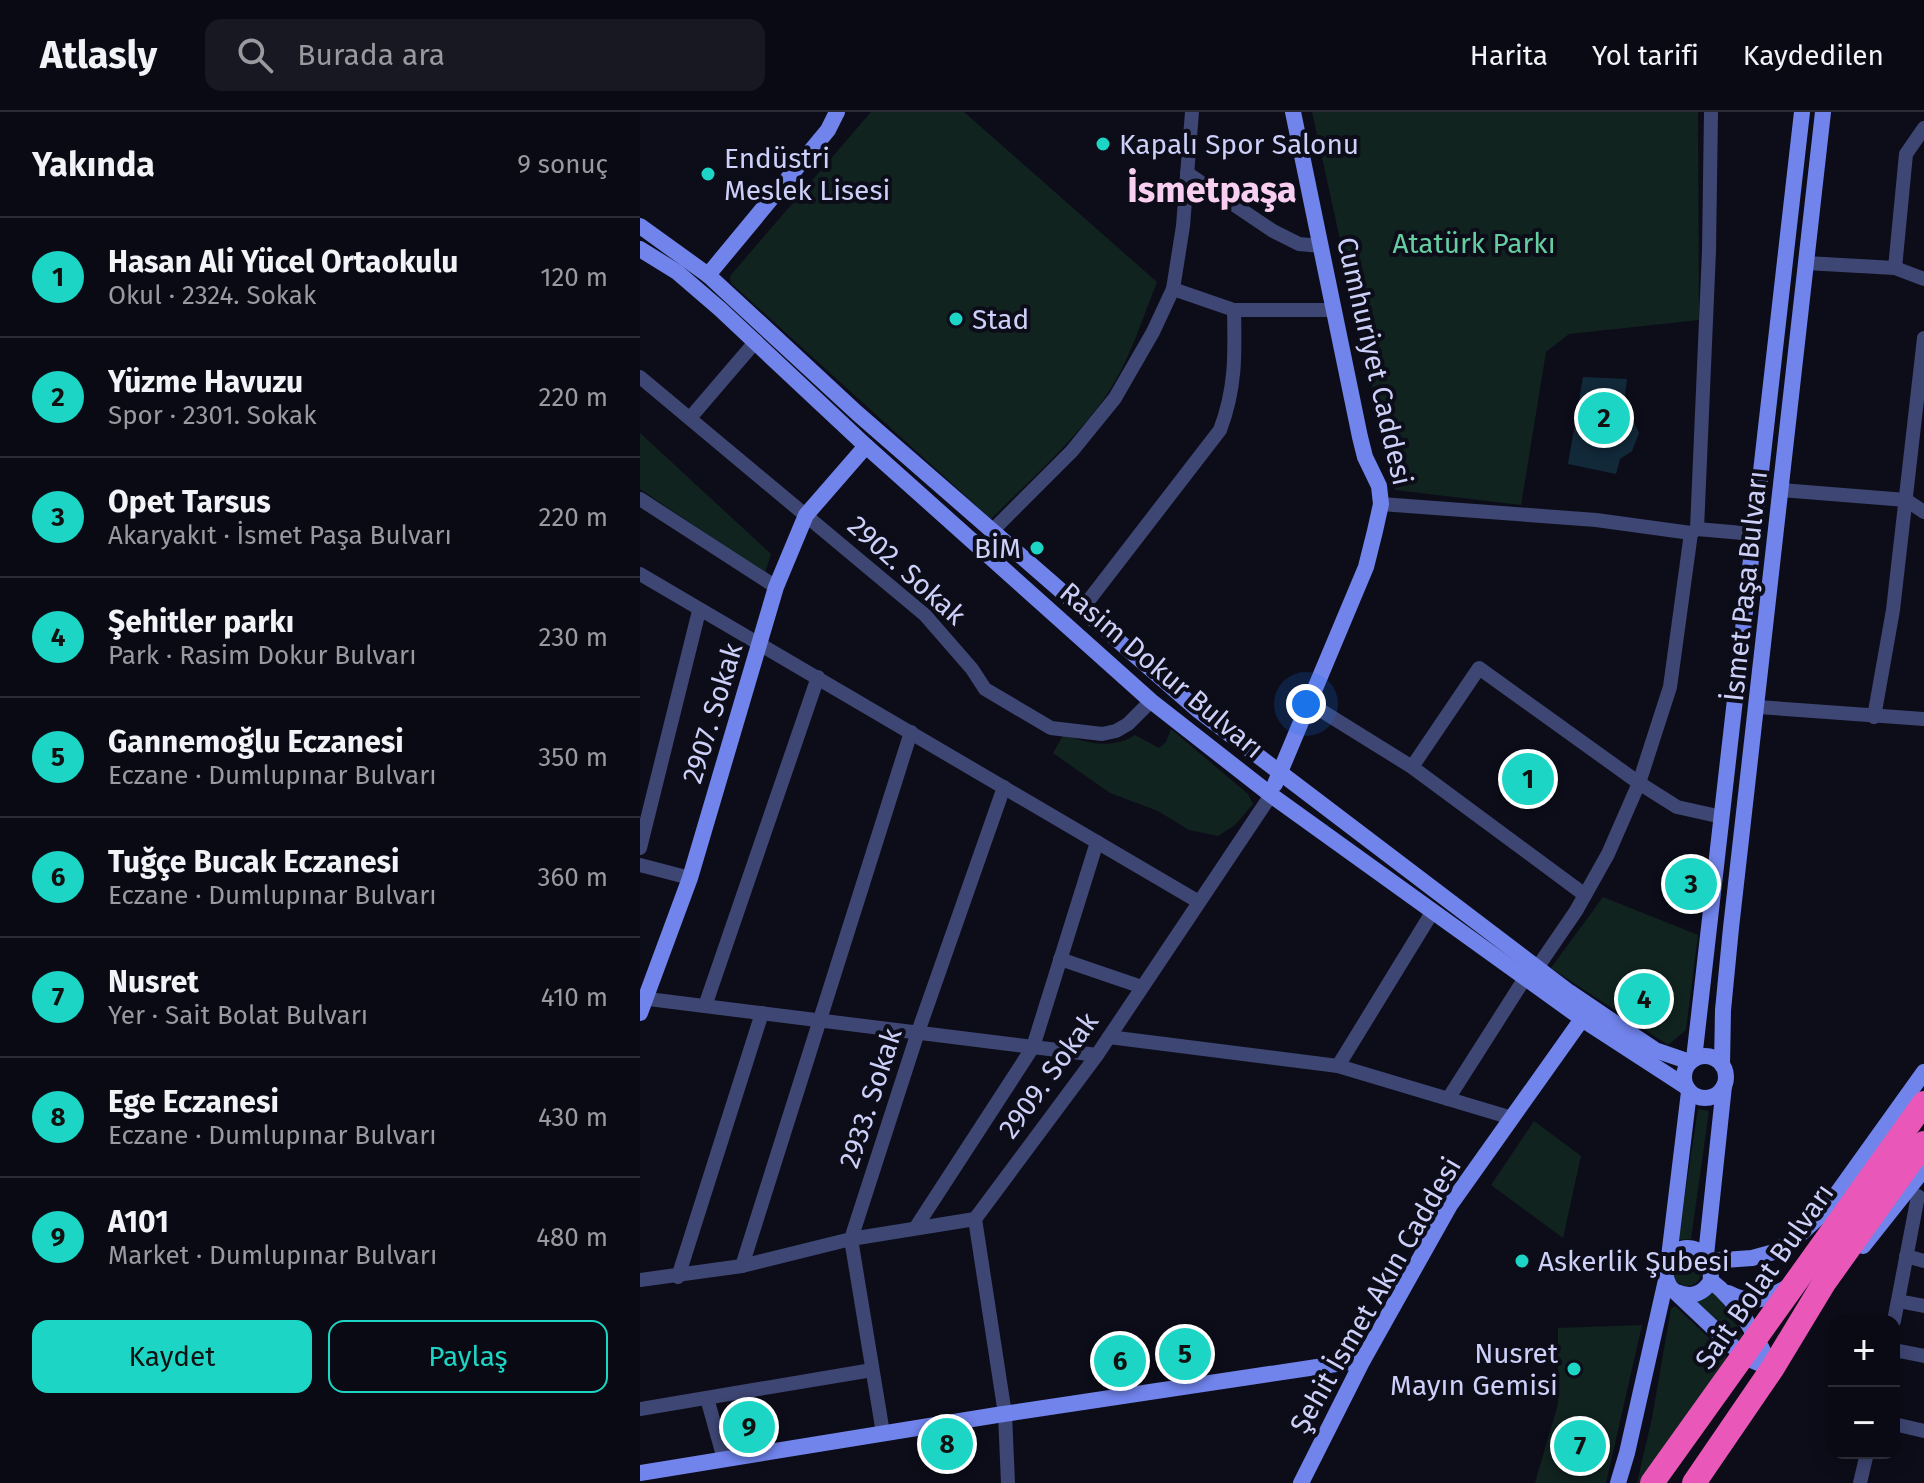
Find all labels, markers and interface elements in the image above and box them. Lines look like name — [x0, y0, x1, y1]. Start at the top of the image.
search box — [205, 19, 765, 91]
text: Atlasly — [40, 32, 157, 78]
icon: search — [233, 33, 277, 77]
text: Burada ara — [297, 37, 445, 73]
text: Harita — [1470, 39, 1548, 72]
text: Yol tarifi — [1592, 39, 1699, 72]
text: Kaydedilen — [1743, 39, 1884, 72]
place label: Kapalı Spor Salonu — [1119, 128, 1359, 161]
marker: Kapalı Spor Salonu — [1094, 135, 1112, 153]
place label: Endüstri Meslek Lisesi — [724, 142, 890, 207]
text: Yakında — [32, 144, 155, 185]
text: 9 sonuç — [517, 149, 608, 180]
marker: Endüstri Meslek Lisesi — [699, 165, 717, 183]
district label: İsmetpaşa — [1127, 168, 1297, 212]
park label: Atatürk Parkı — [1392, 227, 1556, 260]
street label: Cumhuriyet Caddesi — [1330, 234, 1419, 488]
text: Hasan Ali Yücel Ortaokulu — [108, 244, 458, 280]
text: 1 — [52, 262, 64, 293]
text: 120 m — [540, 262, 608, 293]
text: Okul · 2324. Sokak — [108, 280, 316, 311]
place label: Stad — [972, 303, 1029, 336]
marker: Stad — [947, 310, 965, 328]
text: Yüzme Havuzu — [108, 364, 303, 400]
text: 2 — [51, 382, 65, 413]
text: 220 m — [539, 382, 608, 413]
pin: 2 — [1578, 388, 1630, 448]
text: Spor · 2301. Sokak — [108, 400, 317, 431]
street label: İsmet Paşa Bulvarı — [1717, 469, 1774, 703]
text: Opet Tarsus — [108, 484, 271, 520]
text: 3 — [51, 502, 65, 533]
text: 220 m — [539, 502, 608, 533]
street label: 2902. Sokak — [841, 509, 973, 632]
text: Akaryakıt · İsmet Paşa Bulvarı — [108, 520, 452, 551]
place label: BİM — [974, 532, 1021, 565]
marker: BİM — [1028, 539, 1046, 557]
street label: Rasim Dokur Bulvarı — [1053, 576, 1270, 765]
text: Şehitler parkı — [108, 604, 294, 640]
text: 4 — [51, 622, 65, 653]
text: 230 m — [539, 622, 608, 653]
street label: 2907. Sokak — [675, 638, 750, 787]
text: Park · Rasim Dokur Bulvarı — [108, 640, 417, 671]
your location — [1286, 684, 1326, 724]
text: Gannemoğlu Eczanesi — [108, 724, 404, 760]
text: 5 — [51, 742, 65, 773]
text: 350 m — [538, 742, 608, 773]
pin: 1 — [1502, 749, 1554, 809]
text: Eczane · Dumlupınar Bulvarı — [108, 760, 437, 791]
text: Tuğçe Bucak Eczanesi — [108, 844, 399, 880]
pin: 3 — [1665, 854, 1717, 914]
text: 6 — [51, 862, 65, 893]
text: 360 m — [537, 862, 608, 893]
text: Eczane · Dumlupınar Bulvarı — [108, 880, 437, 911]
text: Nusret — [108, 964, 199, 1000]
pin: 4 — [1618, 969, 1670, 1029]
text: 7 — [52, 982, 64, 1013]
text: 410 m — [541, 982, 608, 1013]
text: Yer · Sait Bolat Bulvarı — [108, 1000, 368, 1031]
street label: 2909. Sokak — [992, 1005, 1106, 1145]
street label: 2933. Sokak — [832, 1024, 909, 1172]
text: Ege Eczanesi — [108, 1084, 279, 1120]
text: 8 — [50, 1102, 66, 1133]
text: 430 m — [538, 1102, 608, 1133]
text: Eczane · Dumlupınar Bulvarı — [108, 1120, 437, 1151]
street label: Şehit İsmet Akın Caddesi — [1283, 1151, 1468, 1439]
street label: Sait Bolat Bulvarı — [1688, 1177, 1841, 1375]
text: A101 — [108, 1204, 169, 1240]
text: 9 — [51, 1222, 65, 1253]
text: 480 m — [536, 1222, 608, 1253]
text: Market · Dumlupınar Bulvarı — [108, 1240, 437, 1271]
place label: Askerlik Şubesi — [1538, 1245, 1730, 1278]
marker: Askerlik Şubesi — [1513, 1252, 1531, 1270]
map controls — [1828, 1315, 1900, 1459]
button: + — [1828, 1315, 1900, 1387]
button: Kaydet — [32, 1320, 312, 1393]
button: Paylaş — [328, 1320, 608, 1393]
pin: 5 — [1159, 1324, 1211, 1384]
pin: 6 — [1094, 1331, 1146, 1391]
place label: Nusret Mayın Gemisi — [1390, 1337, 1559, 1402]
marker: Nusret Mayın Gemisi — [1565, 1360, 1583, 1378]
button: − — [1828, 1387, 1900, 1459]
pin: 9 — [723, 1397, 775, 1457]
pin: 8 — [921, 1414, 973, 1474]
pin: 7 — [1554, 1416, 1606, 1476]

